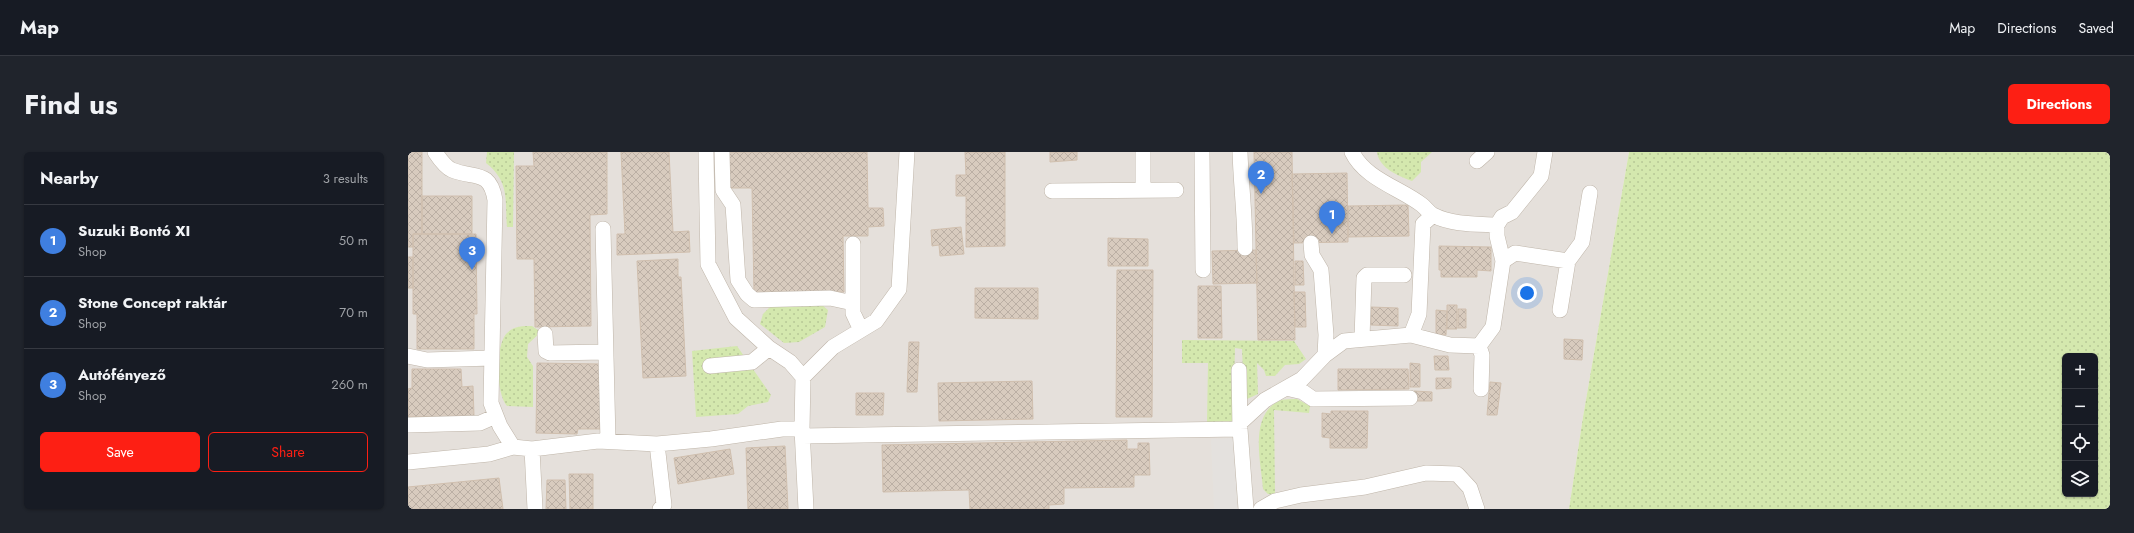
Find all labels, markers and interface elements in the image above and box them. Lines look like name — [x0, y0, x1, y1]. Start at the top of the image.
text: Map — [20, 14, 59, 41]
text: Map — [1949, 18, 1975, 38]
text: Directions — [1997, 18, 2057, 38]
text: Saved — [2079, 18, 2114, 38]
text: Find us — [24, 84, 118, 125]
button: Directions — [2008, 84, 2110, 124]
pin: 2 — [1248, 161, 1274, 194]
text: Nearby — [40, 166, 98, 190]
text: 3 results — [323, 169, 368, 188]
pin: 1 — [1319, 201, 1345, 234]
text: Suzuki Bontó XI — [78, 220, 190, 242]
text: 1 — [50, 231, 56, 250]
text: 50 m — [339, 231, 368, 250]
pin: 3 — [459, 237, 485, 270]
text: Shop — [78, 242, 106, 261]
your location — [1517, 283, 1537, 303]
text: Stone Concept raktár — [78, 292, 227, 314]
text: 2 — [49, 303, 57, 322]
text: 70 m — [339, 303, 368, 322]
text: Shop — [78, 314, 106, 333]
map controls — [2062, 353, 2098, 497]
button: + — [2062, 353, 2098, 389]
text: Autófényező — [78, 364, 166, 386]
text: 3 — [49, 375, 57, 394]
text: 260 m — [331, 375, 368, 394]
text: Shop — [78, 386, 106, 405]
button: − — [2062, 389, 2098, 425]
button: locate — [2062, 425, 2098, 461]
button: Save — [40, 432, 200, 472]
button: Share — [208, 432, 368, 472]
button: layers — [2062, 461, 2098, 497]

